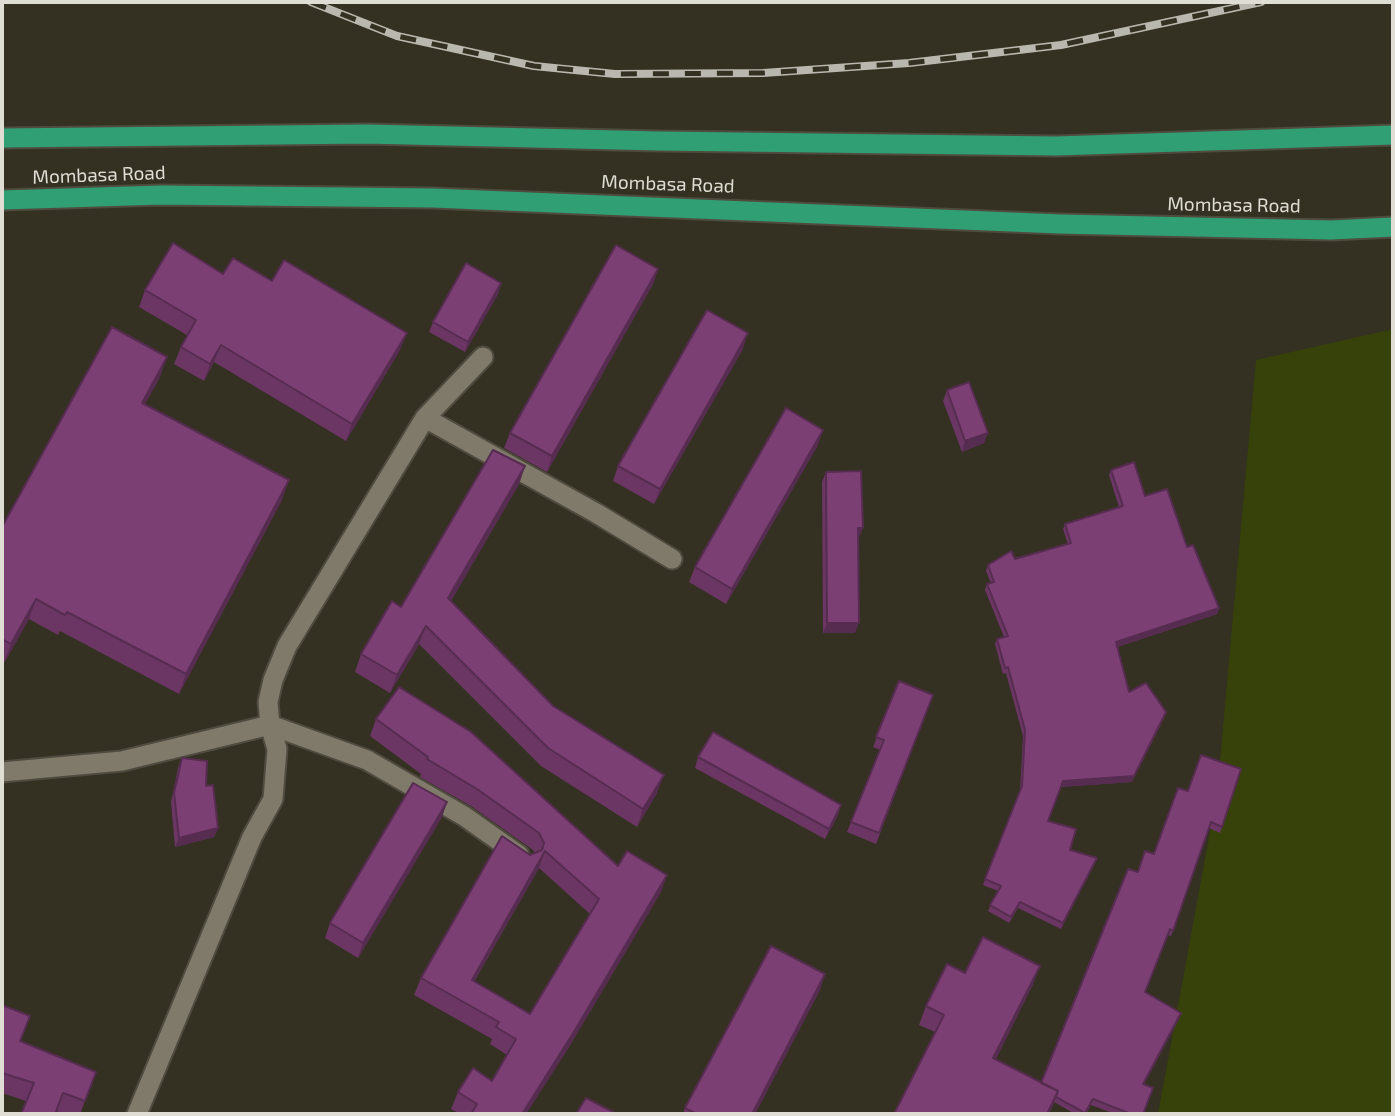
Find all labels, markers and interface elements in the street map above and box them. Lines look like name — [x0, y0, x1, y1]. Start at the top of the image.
street label: Mombasa Road — [32, 161, 166, 189]
street label: Mombasa Road — [601, 170, 735, 198]
street label: Mombasa Road — [1167, 192, 1301, 218]

